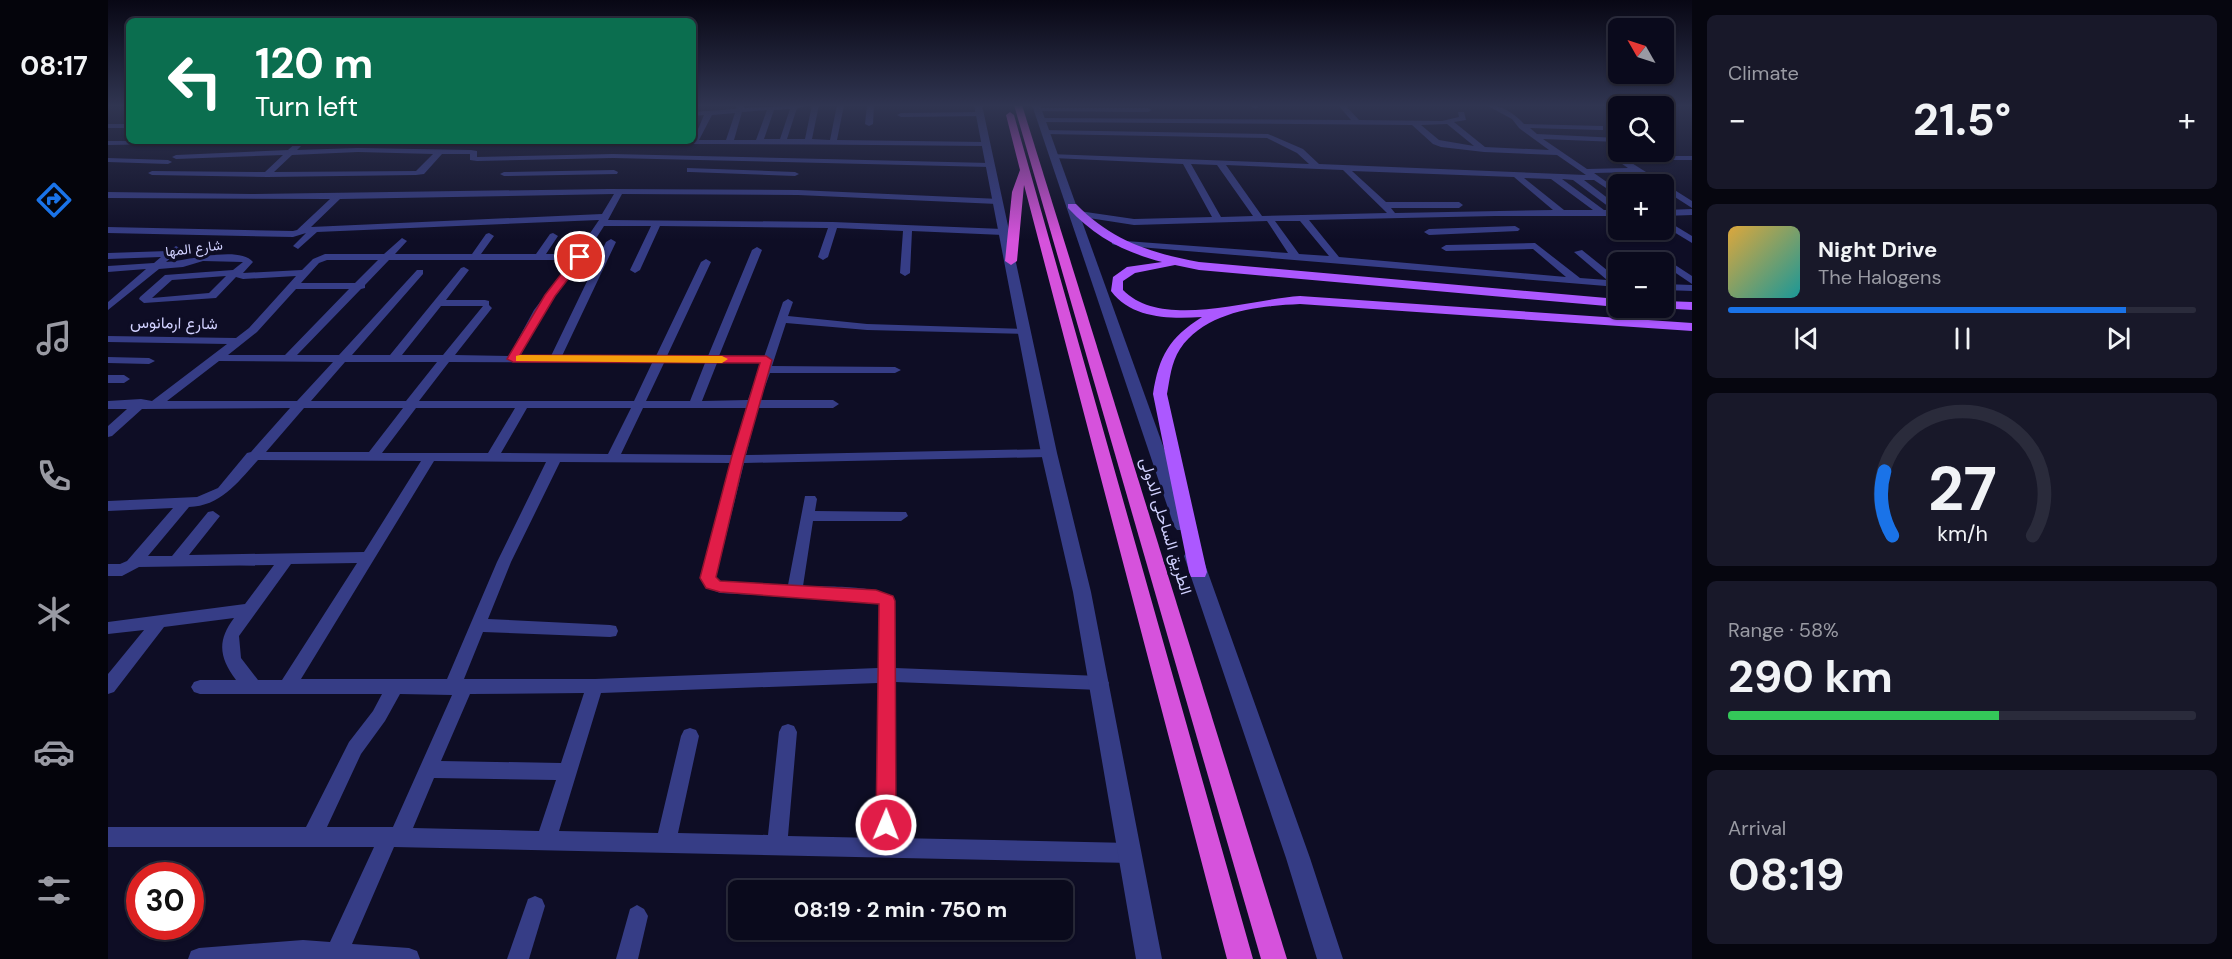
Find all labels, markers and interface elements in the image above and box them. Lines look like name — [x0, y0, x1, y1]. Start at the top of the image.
north arrow — [1608, 18, 1674, 84]
map controls — [1608, 18, 1674, 318]
text: 120 m — [255, 36, 373, 91]
icon: left — [156, 42, 234, 120]
text: 08:17 — [20, 48, 88, 83]
text: Climate — [1728, 60, 1799, 86]
text: Turn left — [255, 89, 358, 124]
text: 21.5° — [1913, 90, 2011, 149]
button: search — [1608, 96, 1674, 162]
text: − — [1728, 98, 1746, 141]
text: + — [2178, 98, 2196, 141]
button: + — [1608, 174, 1674, 240]
icon: directions — [33, 179, 75, 221]
pin — [554, 231, 605, 282]
text: Night Drive — [1818, 235, 1937, 264]
street label: شارع المها — [164, 236, 224, 262]
icon: arrive — [563, 240, 596, 273]
button: − — [1608, 252, 1674, 318]
text: The Halogens — [1818, 264, 1941, 290]
street label: شارع ارمانوس — [130, 312, 218, 335]
icon: music — [33, 317, 75, 359]
icon: previous — [1790, 322, 1823, 355]
icon: pause — [1946, 322, 1979, 355]
icon: next — [2102, 322, 2135, 355]
text: 27 — [1927, 449, 1997, 530]
icon: phone — [33, 455, 75, 497]
street label: الطريق الساحلى الدولى — [1135, 455, 1197, 597]
text: km/h — [1937, 521, 1987, 549]
icon: climate — [33, 593, 75, 635]
text: Range · 58% — [1728, 617, 1839, 643]
text: 290 km — [1728, 647, 1893, 706]
icon: car — [33, 731, 75, 773]
position arrow — [854, 793, 918, 857]
text: Arrival — [1728, 815, 1786, 841]
text: 08:19 — [1728, 845, 1845, 904]
speed limit sign: 30 — [126, 862, 204, 940]
icon: filters — [33, 869, 75, 911]
text: 08:19 · 2 min · 750 m — [794, 895, 1007, 924]

